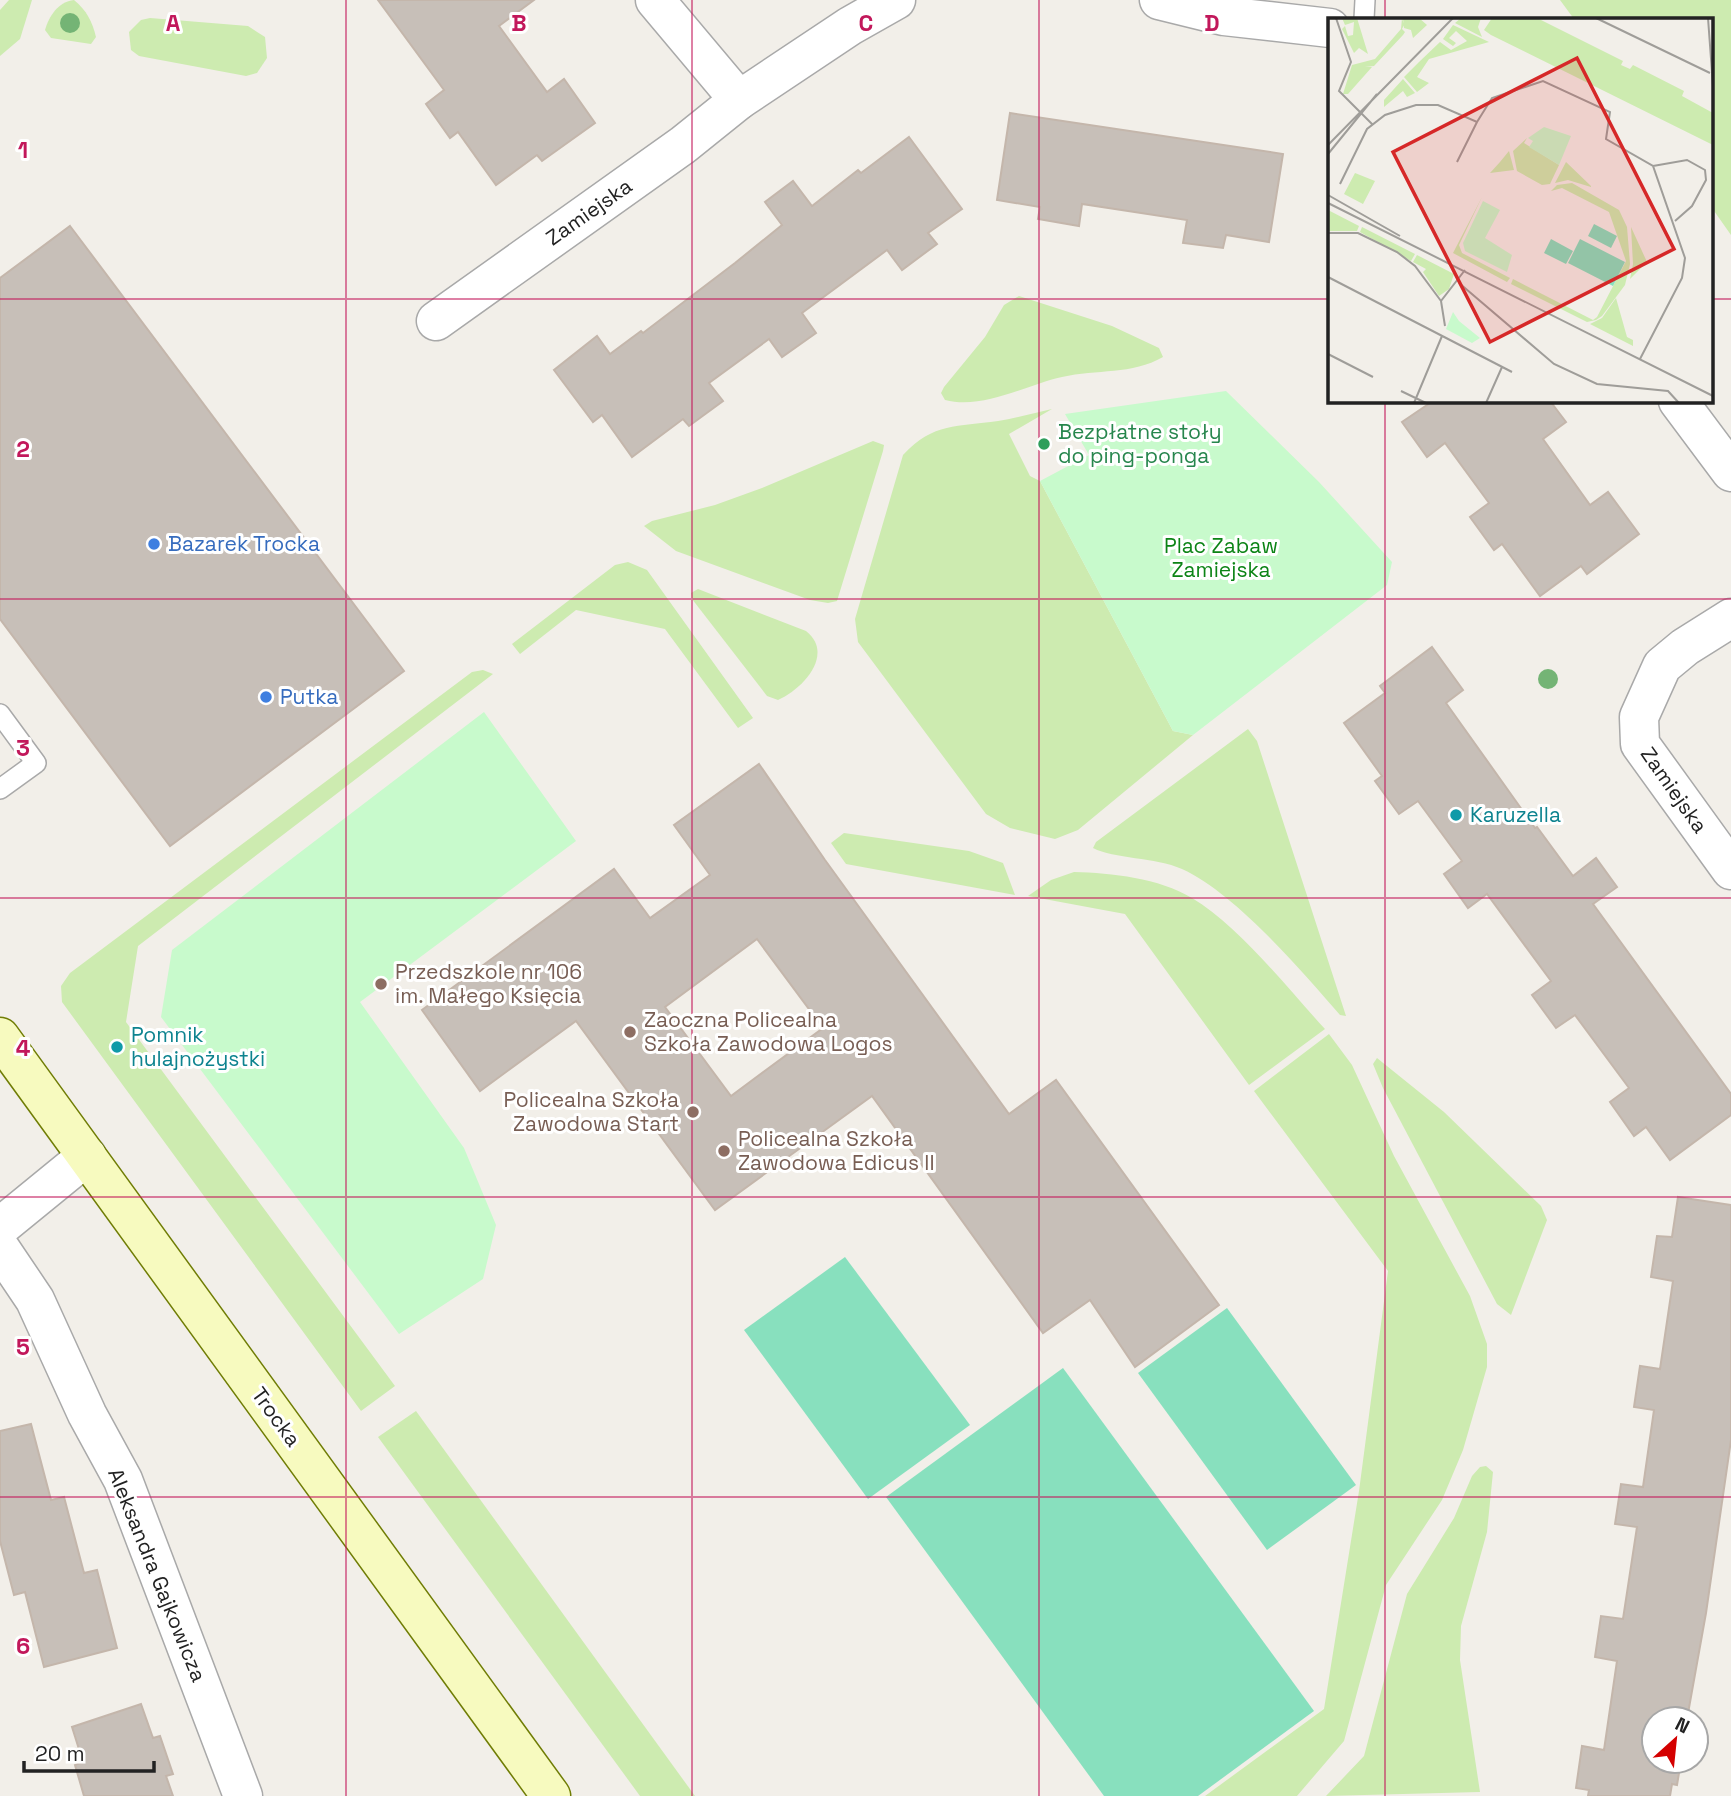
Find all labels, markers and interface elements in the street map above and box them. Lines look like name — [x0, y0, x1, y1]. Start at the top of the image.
text: A — [166, 8, 181, 38]
text: B — [511, 8, 527, 38]
text: C — [859, 8, 873, 38]
text: D — [1204, 8, 1220, 38]
inset map — [1328, 18, 1714, 402]
text: 1 — [18, 135, 28, 165]
street label: Zamiejska — [540, 172, 637, 251]
place label: Bezpłatne stoły do ping-ponga — [1058, 418, 1222, 469]
text: 2 — [16, 434, 30, 464]
marker: Bezpłatne stoły do ping-ponga — [1036, 436, 1052, 452]
place label: Bazarek Trocka — [168, 530, 320, 557]
park label: Plac Zabaw Zamiejska — [1164, 532, 1278, 583]
marker: Bazarek Trocka — [146, 536, 162, 552]
place label: Putka — [280, 683, 338, 710]
marker: Putka — [258, 689, 274, 705]
text: 3 — [16, 733, 30, 763]
street label: Zamiejska — [1635, 741, 1714, 838]
place label: Karuzella — [1470, 801, 1561, 828]
marker: Karuzella — [1448, 807, 1464, 823]
place label: Przedszkole nr 106 im. Małego Księcia — [395, 958, 582, 1009]
marker: Przedszkole nr 106 im. Małego Księcia — [373, 976, 389, 992]
place label: Zaoczna Policealna Szkoła Zawodowa Logos — [644, 1006, 893, 1057]
place label: Pomnik hulajnożystki — [131, 1021, 265, 1072]
marker: Zaoczna Policealna Szkoła Zawodowa Logos — [622, 1024, 638, 1040]
text: 4 — [16, 1033, 31, 1063]
marker: Pomnik hulajnożystki — [109, 1039, 125, 1055]
place label: Policealna Szkoła Zawodowa Start — [504, 1086, 679, 1137]
marker: Policealna Szkoła Zawodowa Start — [685, 1104, 701, 1120]
place label: Policealna Szkoła Zawodowa Edicus II — [738, 1125, 935, 1176]
marker: Policealna Szkoła Zawodowa Edicus II — [716, 1143, 732, 1159]
text: 5 — [16, 1332, 30, 1362]
street label: Trocka — [246, 1382, 307, 1452]
street label: Aleksandra Gajkowicza — [102, 1464, 213, 1686]
text: 6 — [16, 1631, 30, 1661]
north arrow — [1640, 1705, 1710, 1775]
text: N — [1671, 1711, 1694, 1739]
scale bar — [24, 1730, 154, 1774]
text: 20 m — [35, 1740, 85, 1767]

